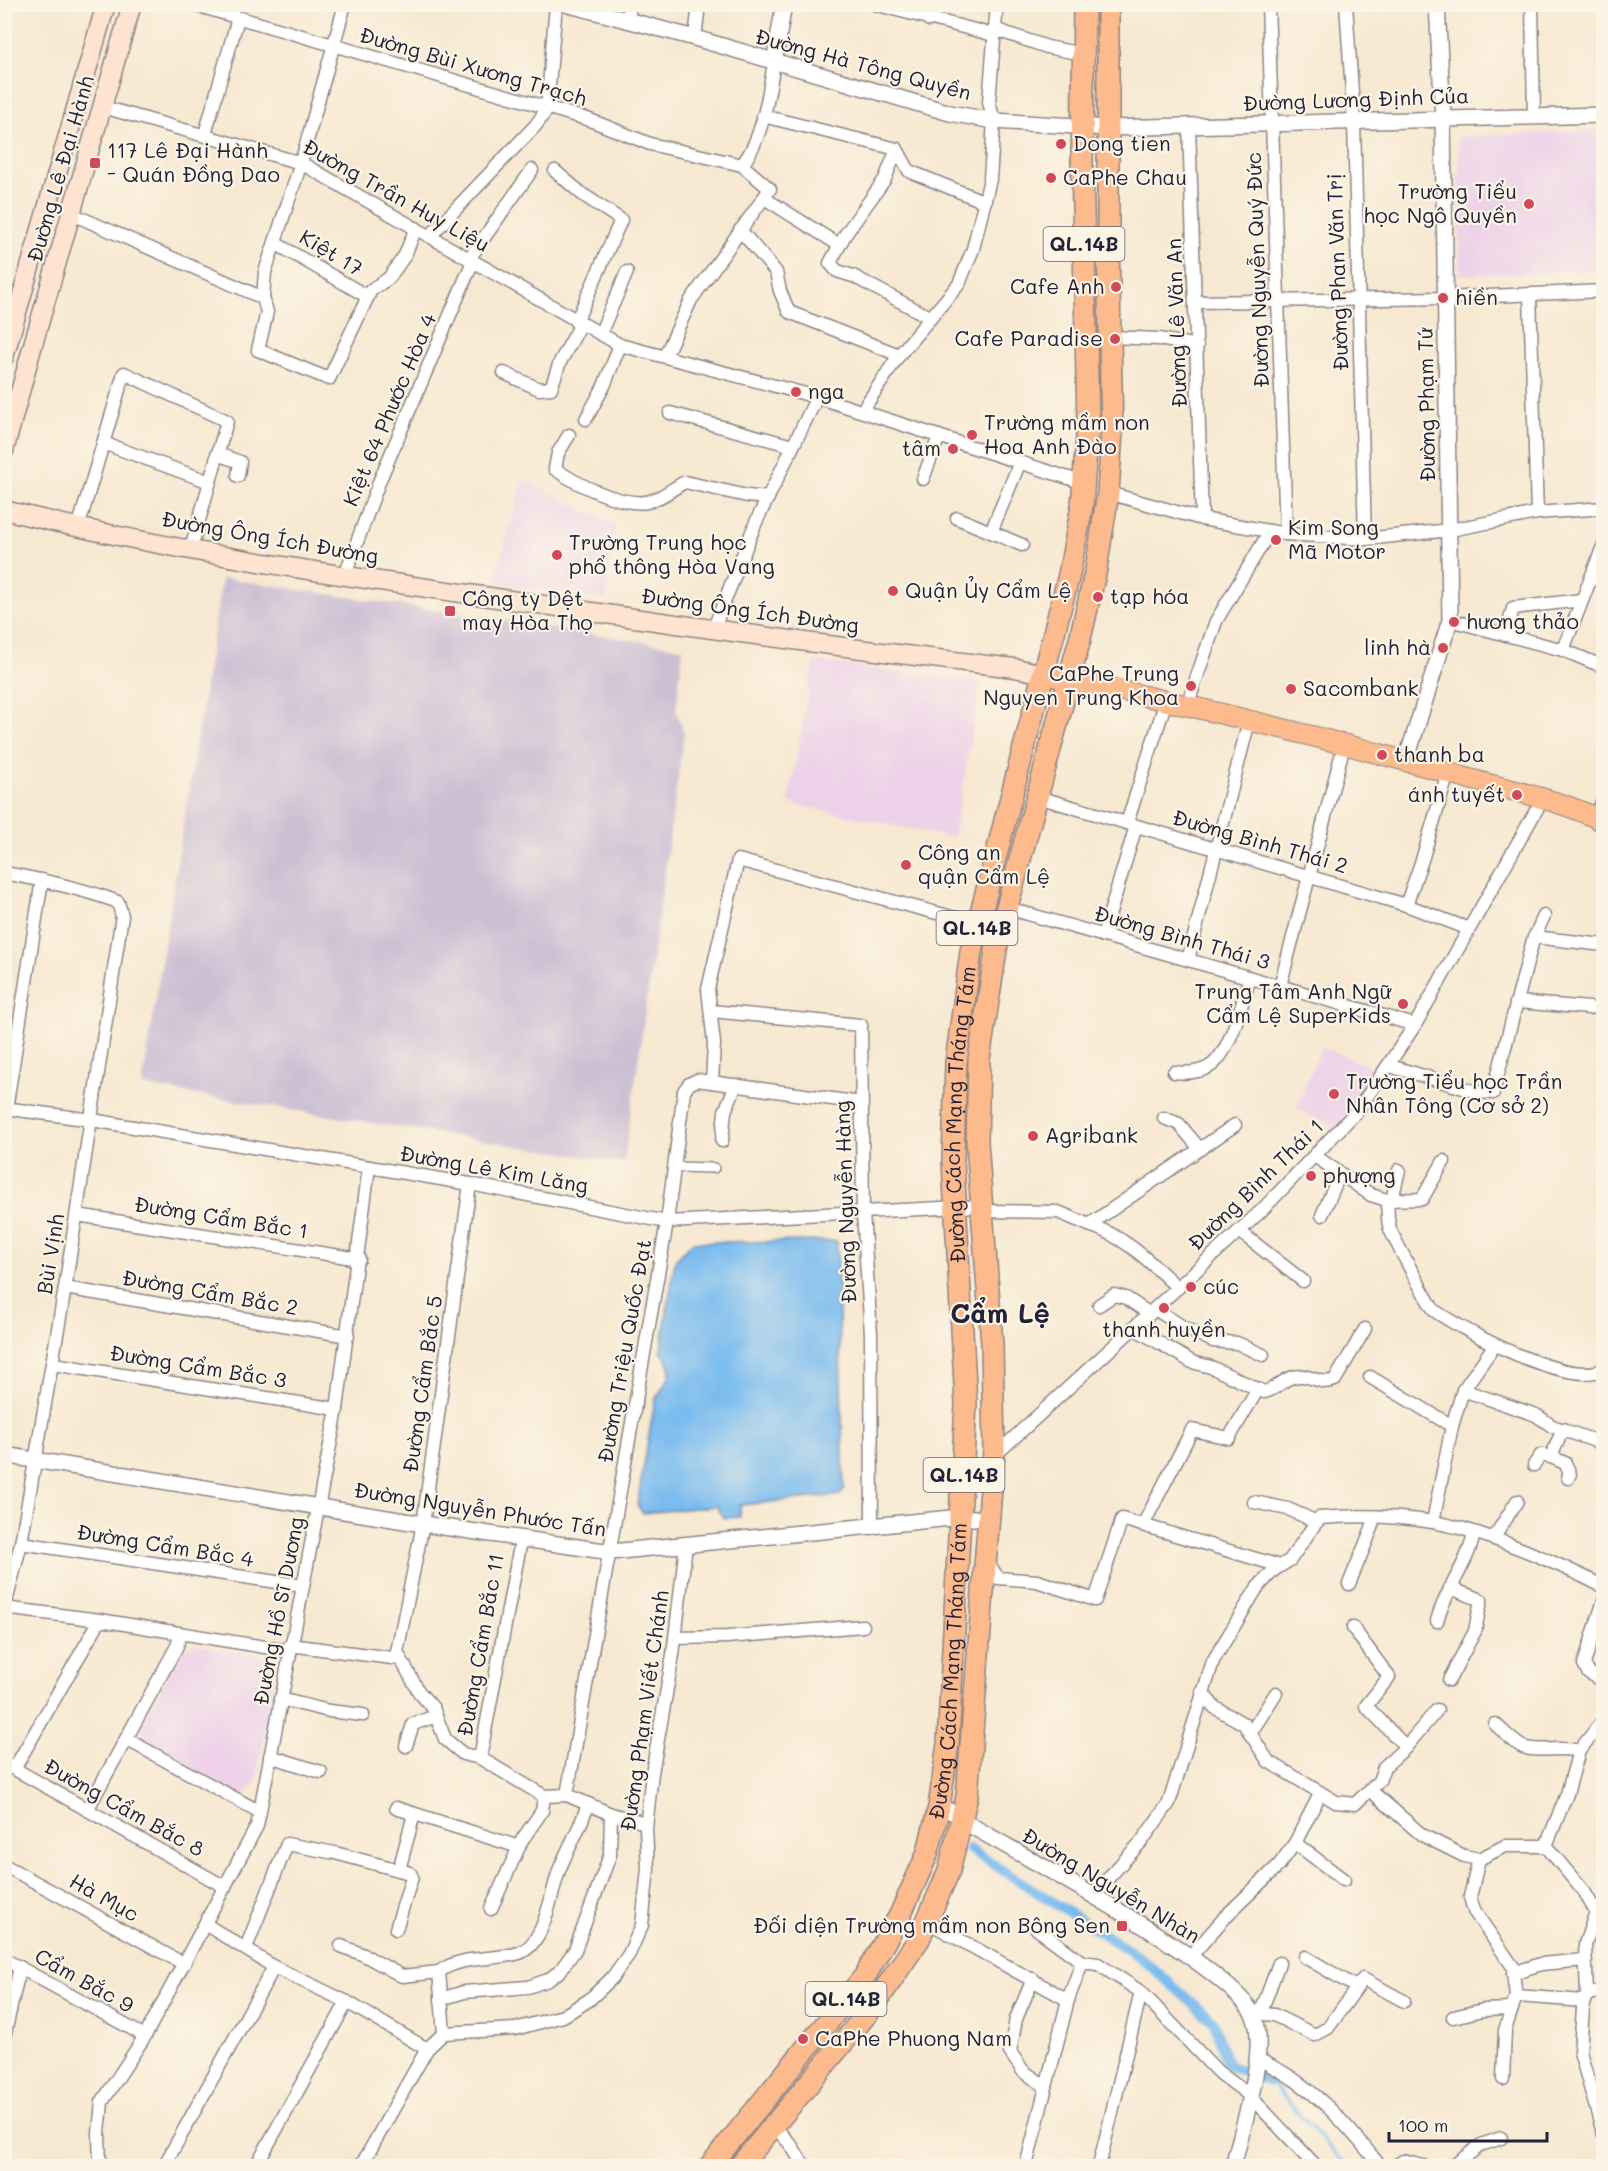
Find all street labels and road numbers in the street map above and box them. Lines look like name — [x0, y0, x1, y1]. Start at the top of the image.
street label: Đường Bùi Xương Trạch — [357, 20, 590, 111]
street label: Đường Hà Tông Quyền — [752, 22, 974, 105]
street label: Đường Lê Đại Hành — [20, 72, 99, 265]
street label: Đường Lương Định Của — [1242, 81, 1470, 116]
street label: Đường Trần Huy Liệu — [299, 132, 495, 257]
street label: Đường Nguyễn Quý Đức — [1239, 152, 1274, 388]
street label: Đường Phan Văn Trị — [1320, 173, 1353, 371]
street label: Kiệt 17 — [295, 222, 368, 281]
road number: QL.14B — [1044, 227, 1124, 261]
street label: Đường Lê Văn An — [1159, 238, 1192, 408]
street label: Kiệt 64 Phước Hòa 4 — [336, 308, 442, 510]
street label: Đường Phạm Tứ — [1411, 326, 1440, 482]
street label: Đường Ông Ích Đường — [160, 504, 381, 569]
street label: Đường Ông Ích Đường — [640, 581, 861, 638]
street label: Đường Bình Thái 2 — [1170, 803, 1351, 878]
street label: Đường Bình Thái 3 — [1091, 899, 1273, 975]
road number: QL.14B — [936, 911, 1018, 945]
street label: Đường Cách Mạng Tháng Tám — [938, 964, 981, 1264]
street label: Đường Nguyễn Hàng — [827, 1100, 862, 1304]
street label: Đường Bình Thái 1 — [1181, 1112, 1329, 1256]
street label: Đường Lê Kim Lăng — [398, 1139, 591, 1198]
street label: Đường Cẩm Bắc 1 — [132, 1189, 310, 1244]
street label: Bùi Vịnh — [30, 1212, 69, 1296]
street label: Đường Triệu Quốc Đạt — [591, 1237, 656, 1465]
street label: Đường Cẩm Bắc 2 — [120, 1263, 300, 1320]
street label: Đường Cẩm Bắc 5 — [396, 1293, 447, 1474]
street label: Đường Cẩm Bắc 3 — [108, 1338, 289, 1393]
road number: QL.14B — [924, 1458, 1004, 1492]
street label: Đường Nguyễn Phước Tấn — [352, 1475, 608, 1542]
street label: Đường Hồ Sĩ Dương — [246, 1514, 309, 1707]
street label: Đường Cẩm Bắc 4 — [75, 1517, 256, 1572]
street label: Đường Cách Mạng Tháng Tám — [921, 1522, 972, 1822]
street label: Đường Cẩm Bắc 11 — [450, 1551, 509, 1738]
street label: Đường Phạm Viết Chánh — [613, 1589, 674, 1833]
street label: Đường Cẩm Bắc 8 — [40, 1751, 210, 1862]
street label: Đường Nguyễn Nhàn — [1018, 1821, 1206, 1949]
street label: Hà Mục — [65, 1867, 144, 1927]
street label: Cẩm Bắc 9 — [30, 1941, 139, 2018]
road number: QL.14B — [806, 1982, 886, 2016]

